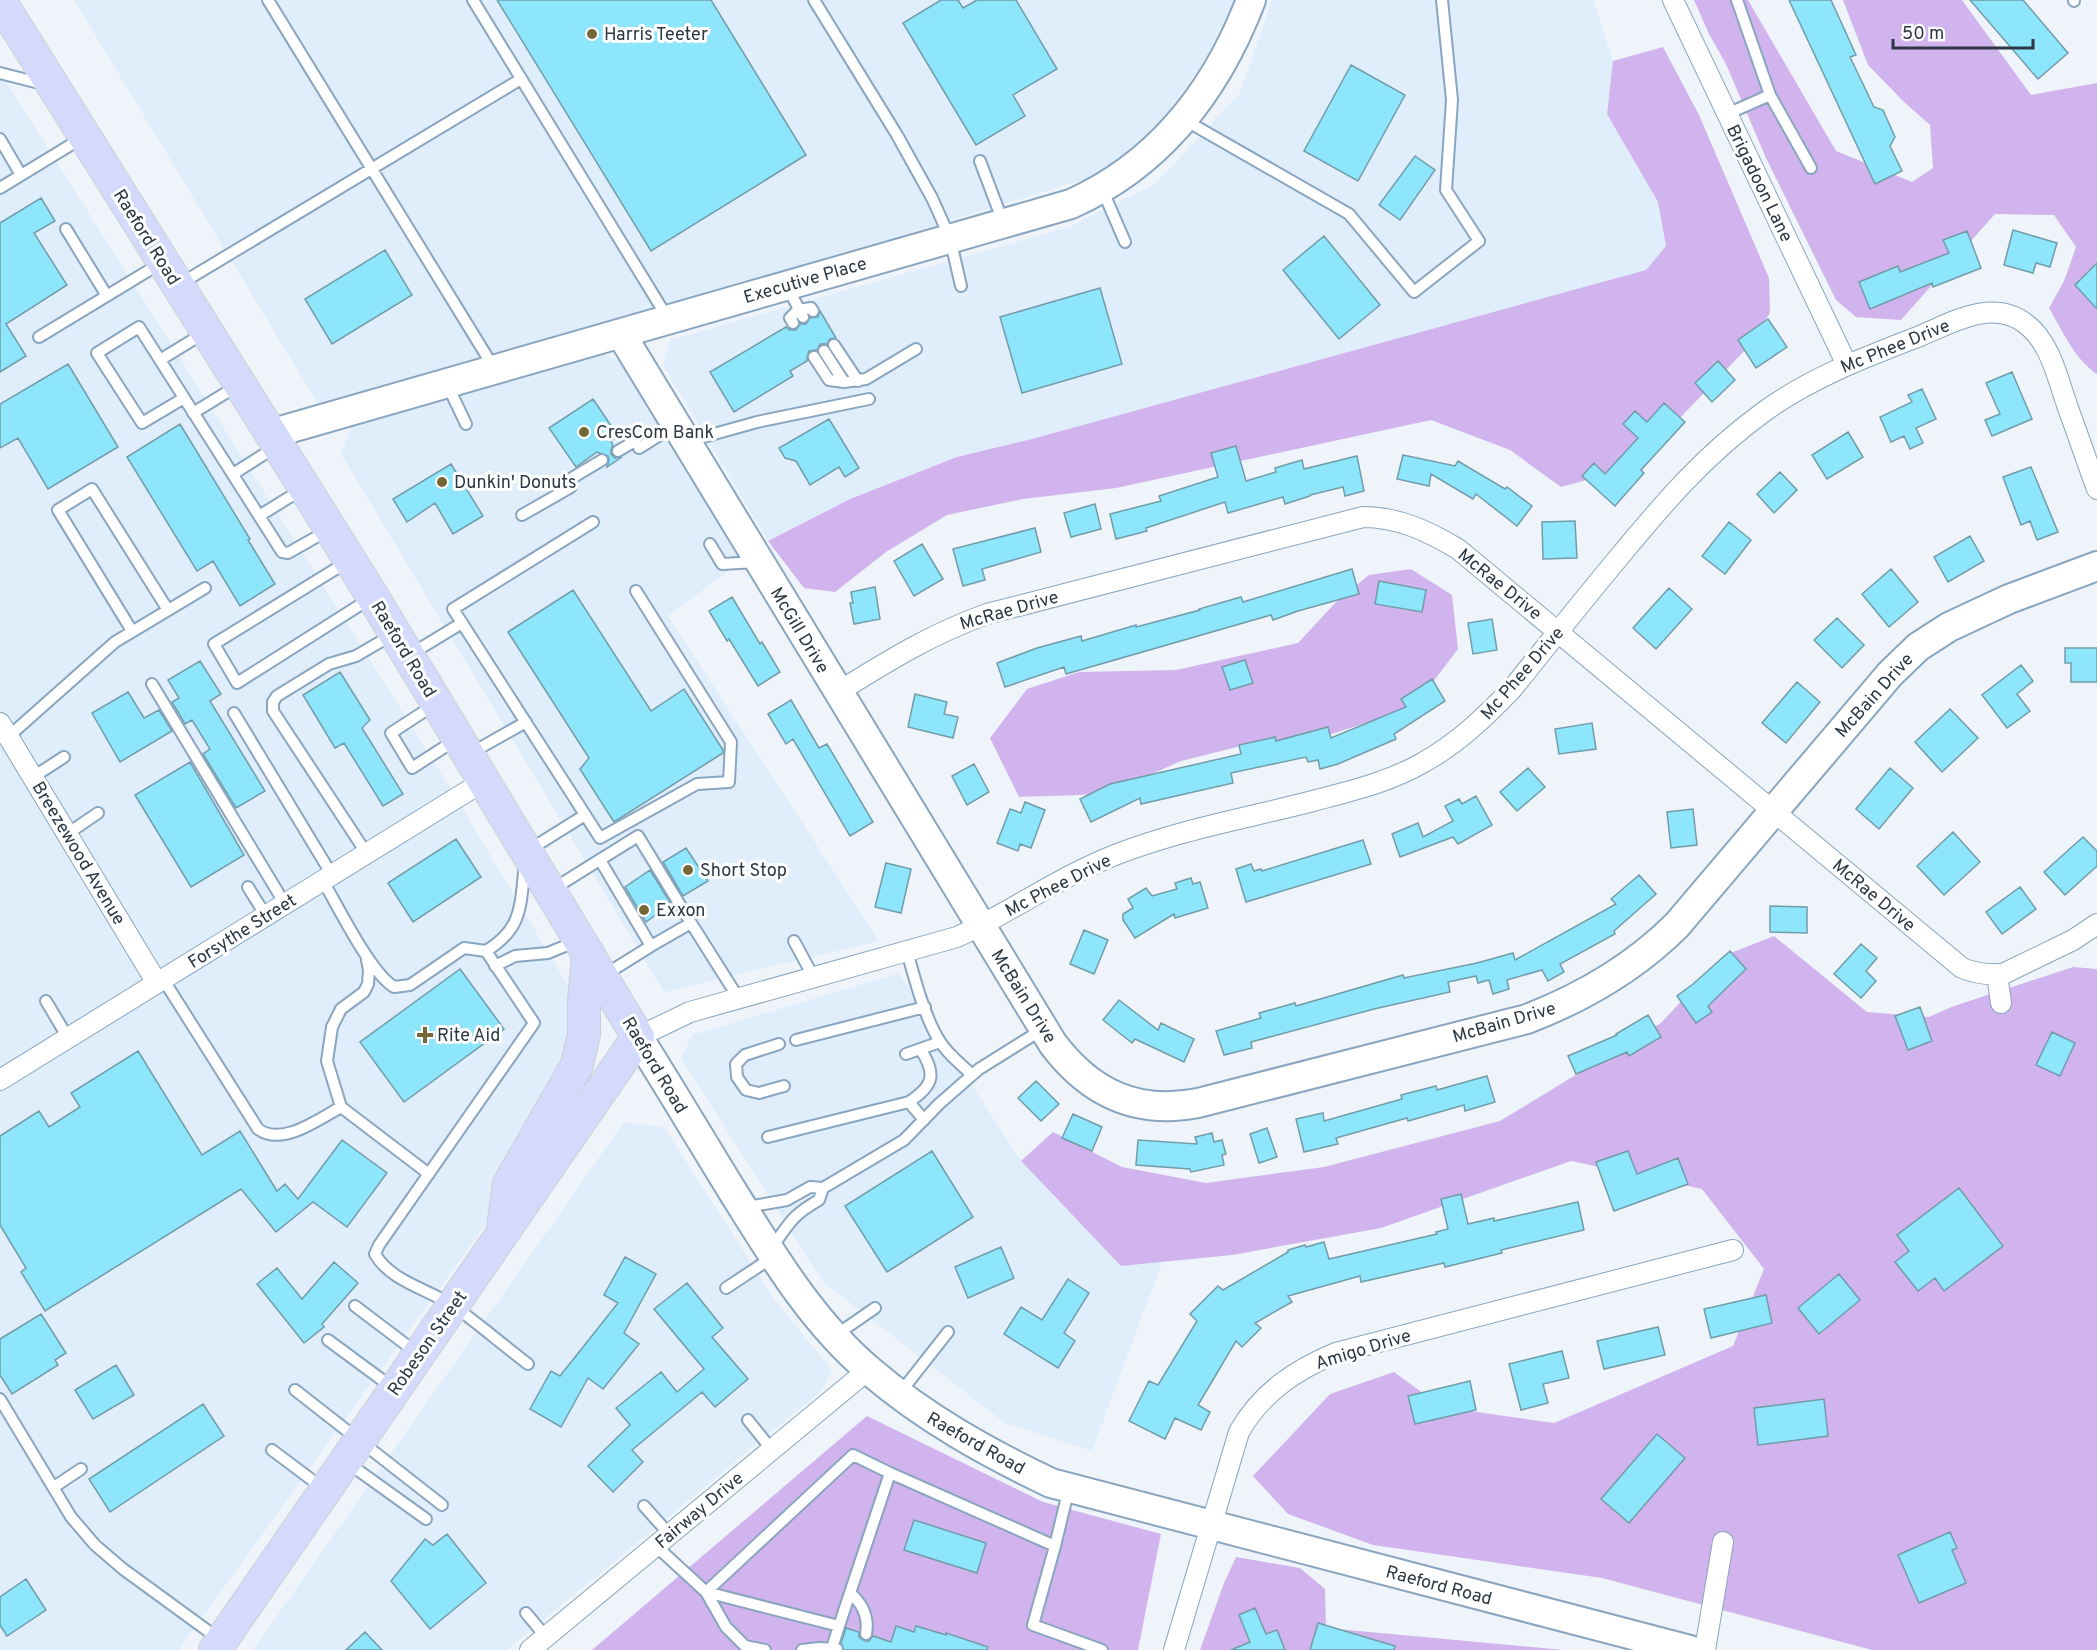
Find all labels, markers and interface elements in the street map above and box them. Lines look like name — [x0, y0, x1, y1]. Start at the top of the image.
scale bar — [1893, 12, 2032, 50]
text: 50 m — [1902, 23, 1944, 46]
place label: Harris Teeter — [604, 24, 708, 47]
marker: Harris Teeter — [585, 27, 599, 41]
street label: Brigadoon Lane — [1720, 121, 1797, 246]
street label: Raeford Road — [107, 186, 184, 290]
street label: Executive Place — [741, 253, 870, 310]
street label: Mc Phee Drive — [1837, 315, 1954, 380]
place label: CresCom Bank — [596, 422, 714, 445]
marker: CresCom Bank — [577, 425, 591, 439]
place label: Dunkin' Donuts — [454, 472, 576, 495]
marker: Dunkin' Donuts — [435, 475, 449, 489]
street label: McRae Drive — [1452, 544, 1546, 626]
street label: McGill Drive — [764, 584, 833, 678]
street label: McRae Drive — [957, 586, 1061, 636]
street label: Raeford Road — [365, 597, 441, 702]
street label: Mc Phee Drive — [1476, 623, 1570, 725]
street label: McBain Drive — [1831, 649, 1919, 743]
street label: Breezewood Avenue — [26, 778, 130, 930]
street label: Mc Phee Drive — [1002, 850, 1116, 923]
street label: McRae Drive — [1827, 855, 1919, 938]
place label: Short Stop — [700, 860, 787, 883]
marker: Short Stop — [681, 863, 695, 877]
street label: Forsythe Street — [184, 890, 301, 975]
place label: Exxon — [656, 900, 705, 923]
marker: Exxon — [637, 903, 651, 917]
street label: McBain Drive — [985, 946, 1061, 1048]
street label: McBain Drive — [1450, 998, 1559, 1049]
street label: Raeford Road — [616, 1013, 692, 1118]
place label: Rite Aid — [437, 1025, 500, 1048]
marker: Rite Aid — [418, 1028, 432, 1042]
street label: Robeson Street — [383, 1287, 473, 1401]
street label: Amigo Drive — [1313, 1325, 1414, 1376]
street label: Raeford Road — [922, 1408, 1028, 1481]
street label: Fairway Drive — [651, 1468, 749, 1555]
street label: Raeford Road — [1383, 1561, 1494, 1612]

